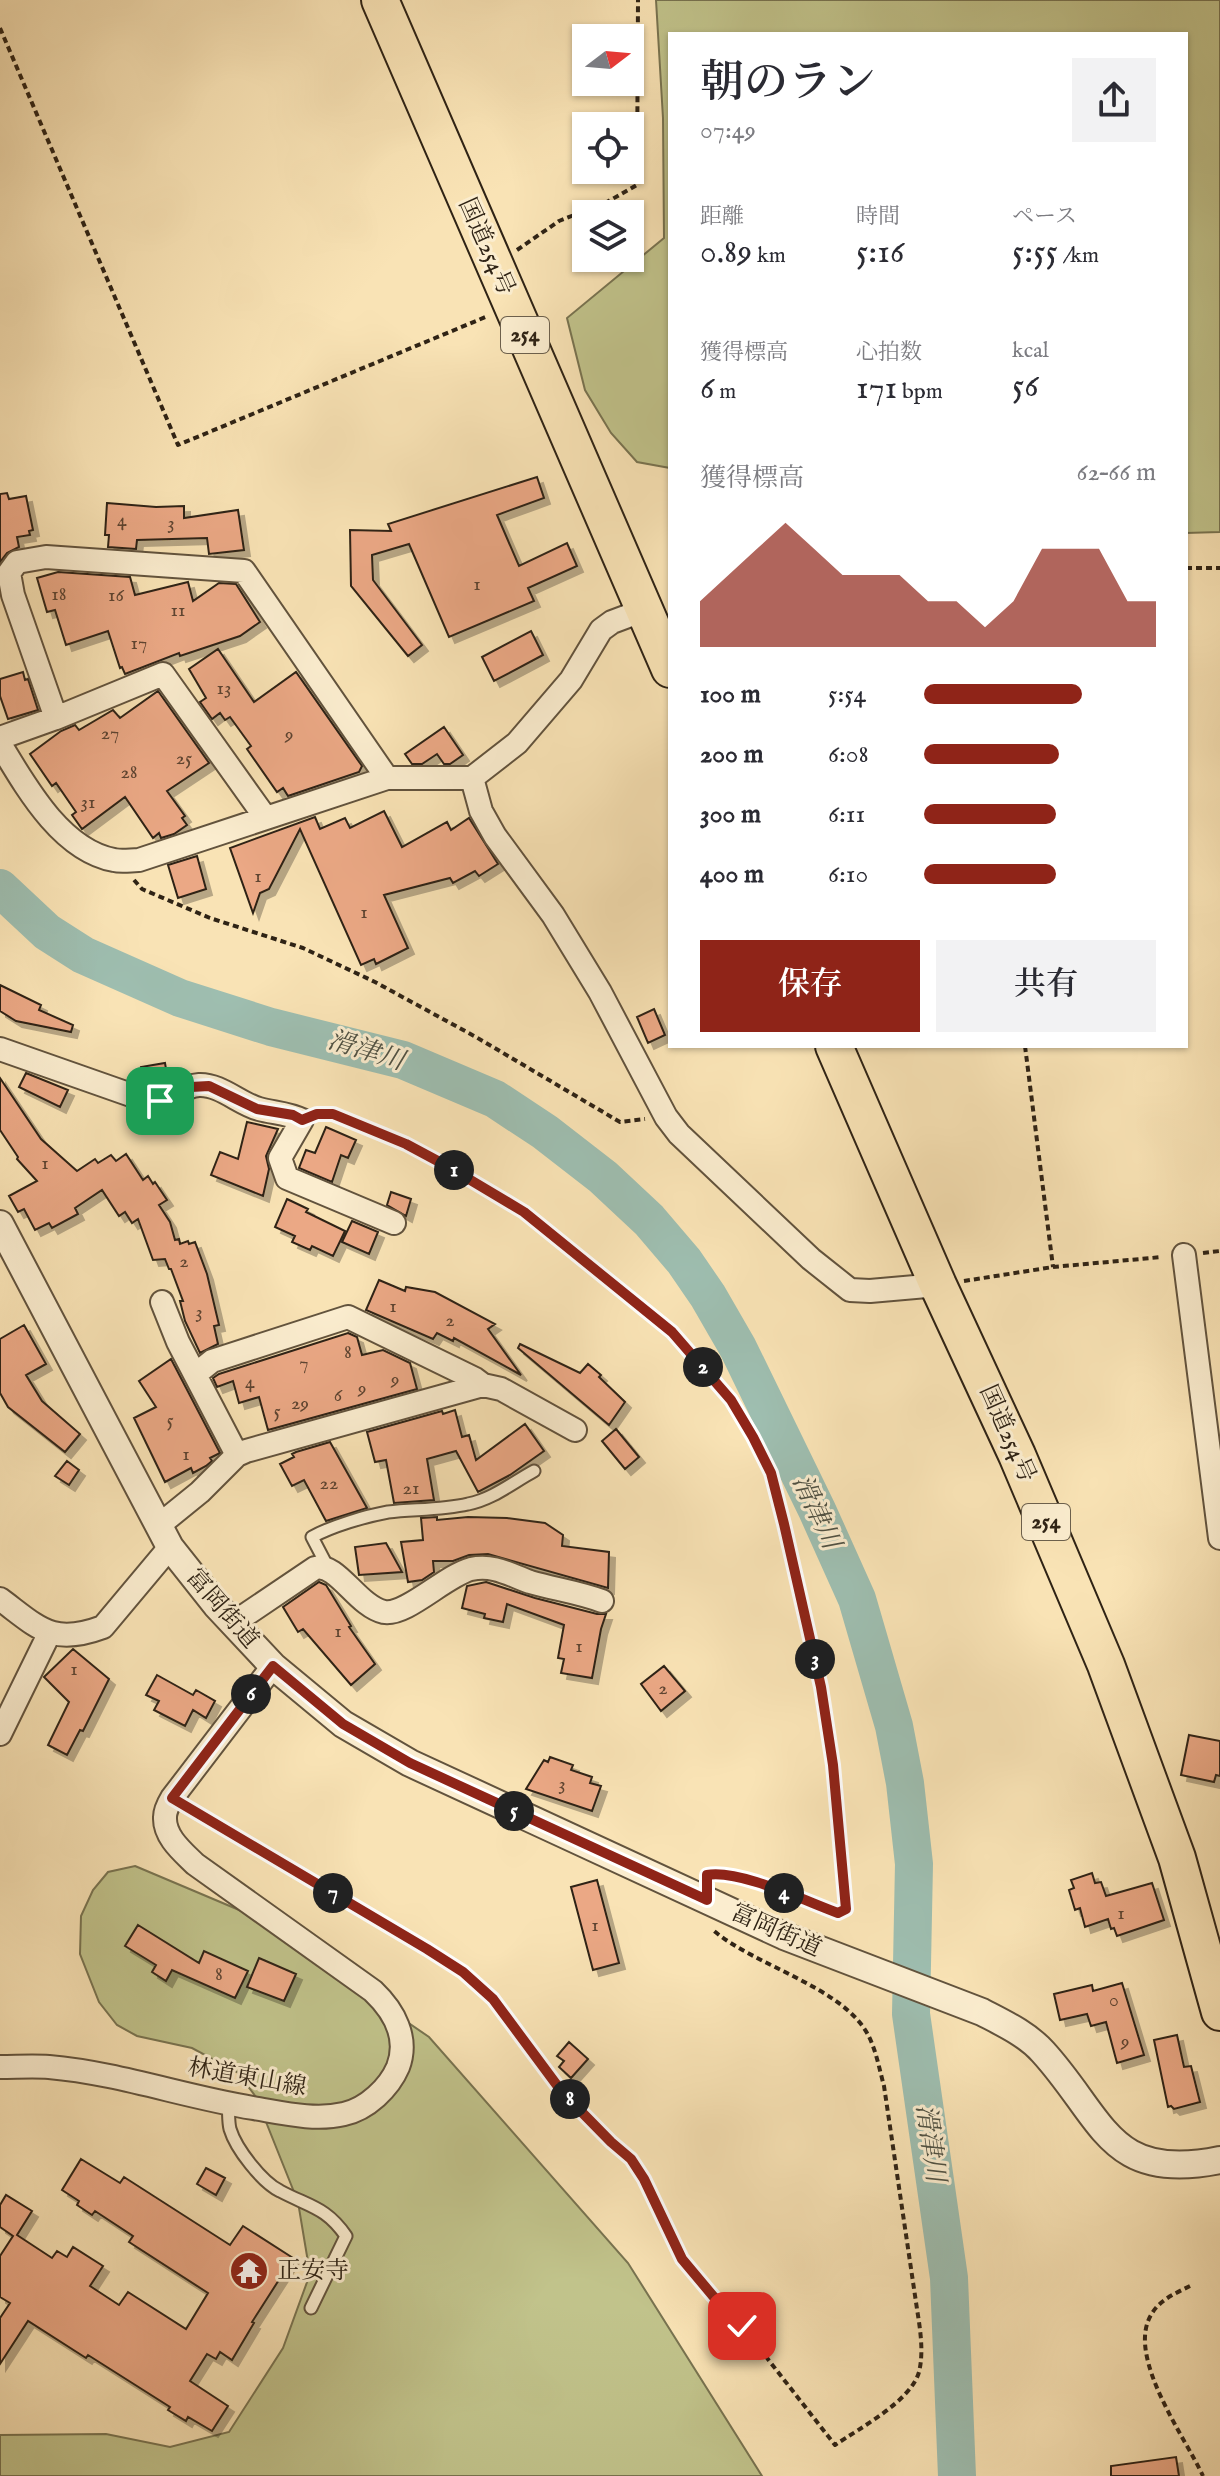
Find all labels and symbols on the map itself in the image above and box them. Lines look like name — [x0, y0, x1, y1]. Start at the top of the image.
north arrow — [572, 24, 644, 96]
street label: 国道254号 — [451, 193, 521, 301]
road number: 254 — [501, 317, 549, 353]
house number: 4 — [117, 508, 127, 533]
house number: 3 — [167, 511, 175, 536]
house number: 1 — [473, 572, 481, 597]
house number: 18 — [51, 582, 67, 607]
house number: 16 — [108, 583, 125, 608]
house number: 11 — [171, 598, 185, 623]
house number: 17 — [131, 631, 147, 656]
house number: 13 — [217, 676, 231, 701]
house number: 27 — [101, 721, 119, 746]
house number: 9 — [284, 722, 293, 747]
house number: 25 — [176, 746, 192, 771]
house number: 28 — [120, 760, 138, 785]
house number: 31 — [81, 790, 95, 815]
house number: 1 — [254, 864, 262, 889]
house number: 1 — [360, 900, 368, 925]
water label: 滑津川 — [324, 1024, 411, 1079]
pin — [126, 1067, 194, 1135]
pin: 1 — [434, 1150, 474, 1190]
house number: 1 — [41, 1151, 49, 1176]
house number: 2 — [179, 1249, 189, 1274]
house number: 1 — [389, 1294, 397, 1319]
house number: 3 — [195, 1300, 203, 1325]
house number: 2 — [445, 1308, 455, 1333]
house number: 8 — [344, 1340, 352, 1365]
pin: 2 — [683, 1347, 723, 1387]
house number: 7 — [299, 1351, 309, 1376]
house number: 9 — [390, 1367, 399, 1392]
house number: 4 — [245, 1370, 255, 1395]
house number: 9 — [357, 1376, 366, 1401]
street label: 国道254号 — [972, 1380, 1042, 1488]
house number: 6 — [334, 1383, 343, 1408]
house number: 29 — [291, 1391, 309, 1416]
house number: 5 — [273, 1399, 281, 1424]
house number: 5 — [166, 1408, 174, 1433]
house number: 1 — [182, 1442, 190, 1467]
water label: 滑津川 — [785, 1470, 849, 1557]
house number: 22 — [320, 1471, 338, 1496]
house number: 21 — [403, 1476, 419, 1501]
road number: 254 — [1022, 1504, 1070, 1540]
street label: 富岡街道 — [179, 1563, 265, 1655]
house number: 1 — [334, 1619, 342, 1644]
house number: 1 — [575, 1634, 583, 1659]
pin: 3 — [795, 1639, 835, 1679]
house number: 1 — [70, 1657, 78, 1682]
pin: 6 — [231, 1674, 271, 1714]
house number: 2 — [658, 1676, 668, 1701]
house number: 3 — [558, 1772, 566, 1797]
pin: 5 — [494, 1791, 534, 1831]
pin: 7 — [313, 1873, 353, 1913]
pin: 4 — [764, 1873, 804, 1913]
street label: 富岡街道 — [726, 1897, 826, 1965]
house number: 1 — [1117, 1901, 1125, 1926]
house number: 1 — [591, 1913, 599, 1938]
house number: 8 — [215, 1962, 223, 1987]
house number: 0 — [1109, 1988, 1119, 2013]
house number: 9 — [1120, 2029, 1129, 2054]
street label: 林道東山線 — [185, 2052, 309, 2104]
pin: 8 — [550, 2079, 590, 2119]
water label: 滑津川 — [908, 2102, 952, 2187]
temple icon: 正安寺 — [228, 2250, 270, 2292]
place label: 正安寺 — [277, 2256, 349, 2287]
pin — [708, 2292, 776, 2360]

